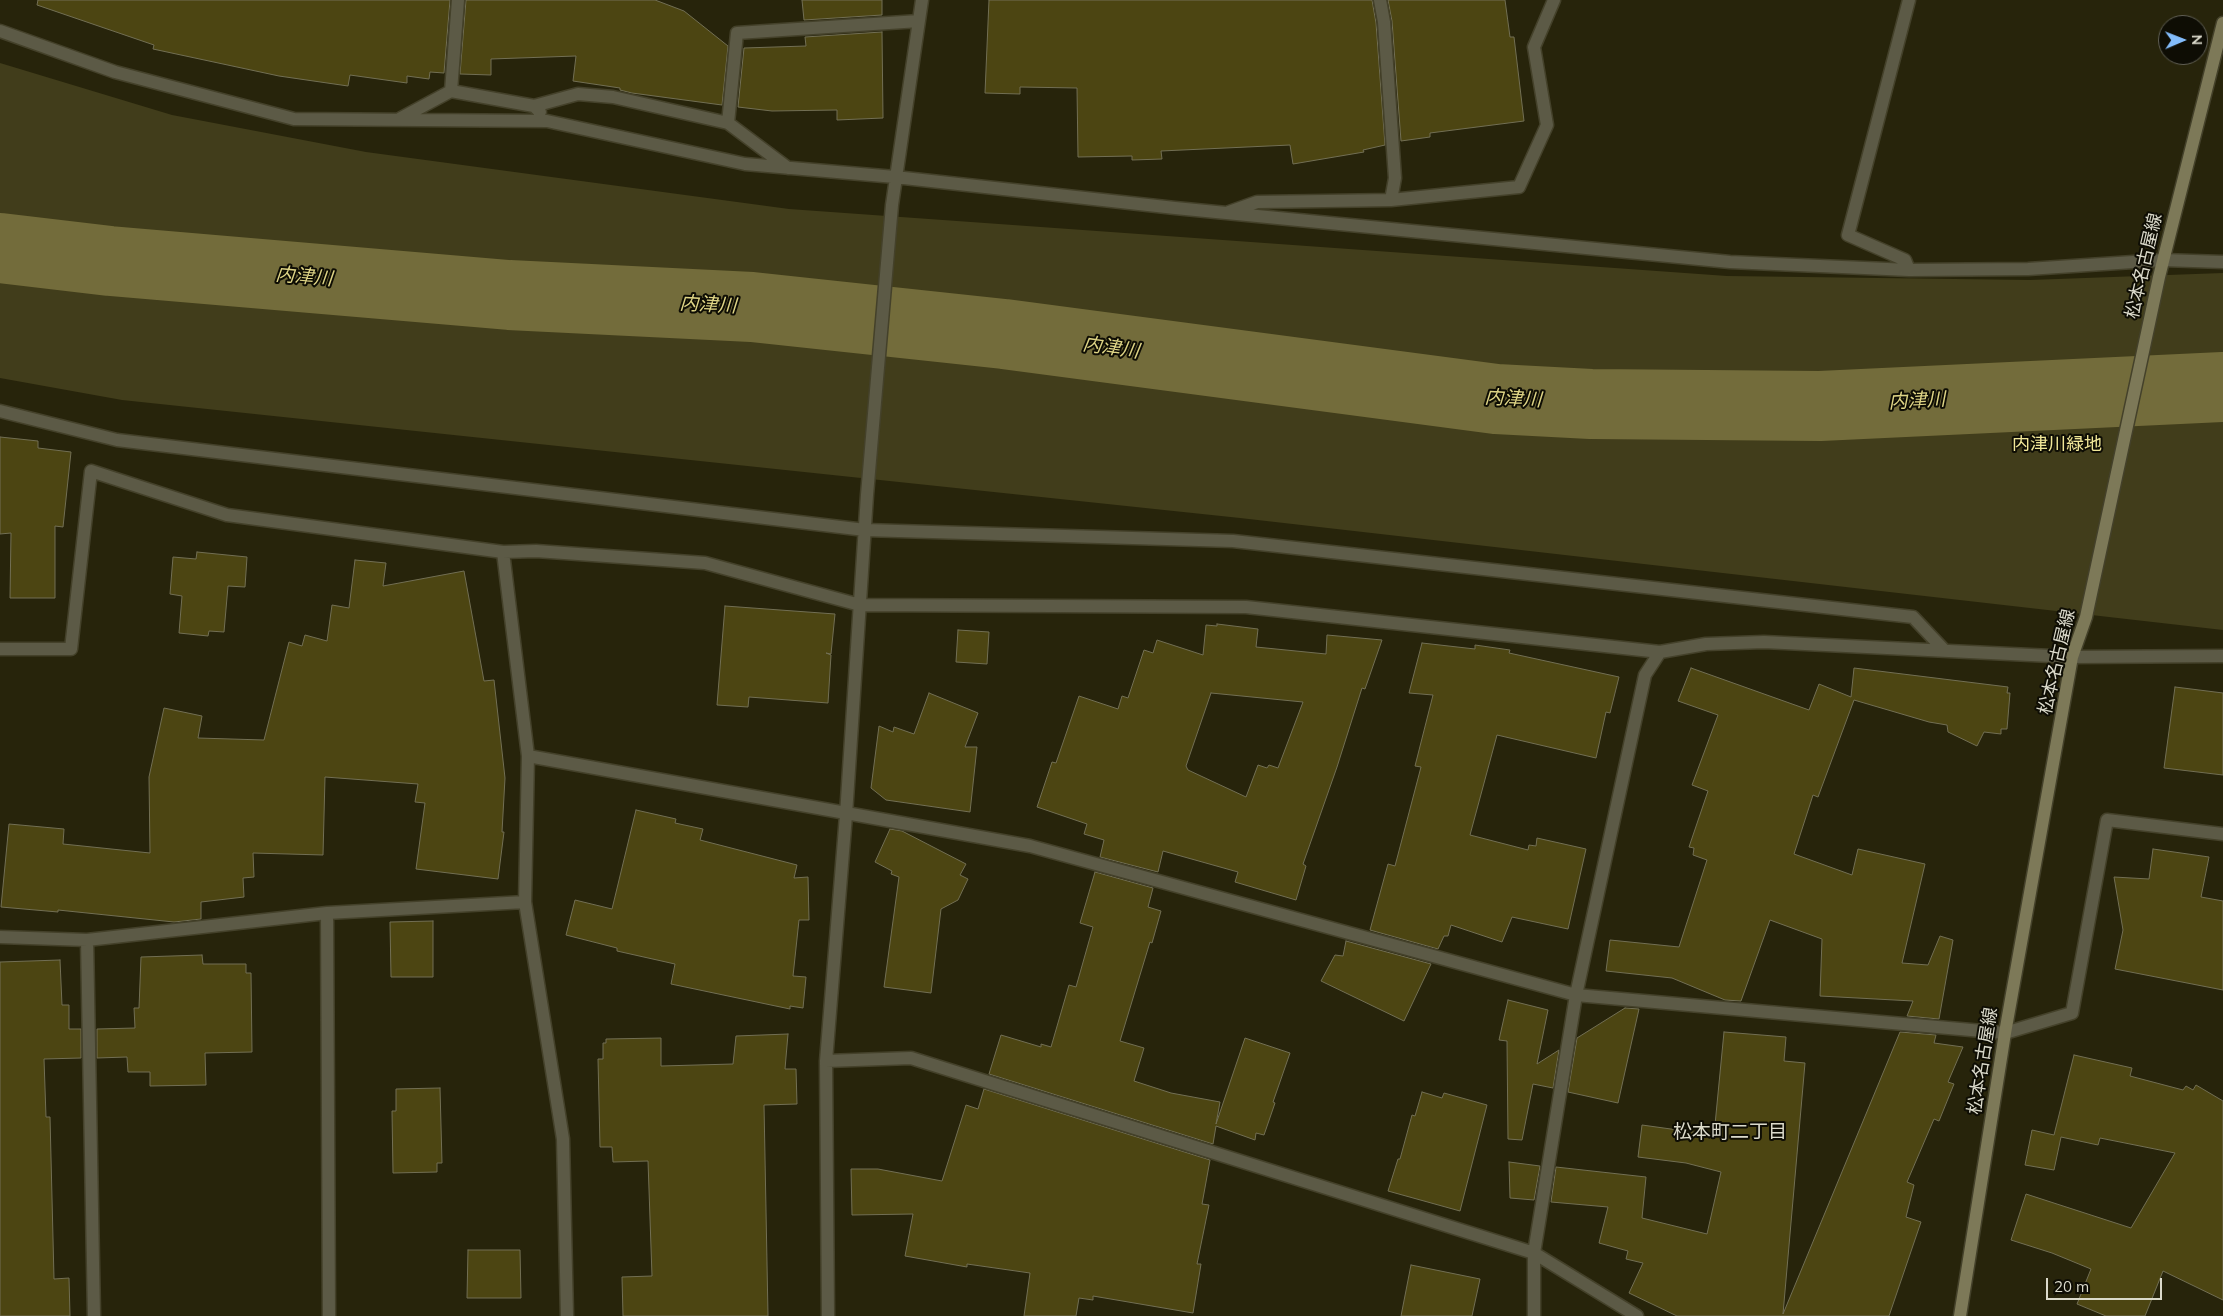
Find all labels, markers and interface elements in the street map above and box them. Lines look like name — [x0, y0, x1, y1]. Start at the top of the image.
north arrow — [2158, 15, 2208, 65]
text: N — [2188, 34, 2206, 45]
street label: 松本名古屋線 — [2121, 211, 2167, 321]
water label: 内津川 — [275, 263, 333, 291]
water label: 内津川 — [679, 292, 737, 318]
water label: 内津川 — [1081, 333, 1141, 363]
water label: 内津川 — [1484, 386, 1542, 412]
water label: 内津川 — [1888, 388, 1946, 414]
park label: 内津川緑地 — [2012, 434, 2102, 456]
street label: 松本名古屋線 — [2034, 607, 2080, 717]
street label: 松本名古屋線 — [1964, 1006, 2002, 1116]
district label: 松本町二丁目 — [1673, 1121, 1787, 1143]
scale bar — [2048, 1268, 2164, 1300]
text: 20 m — [2054, 1277, 2089, 1296]

